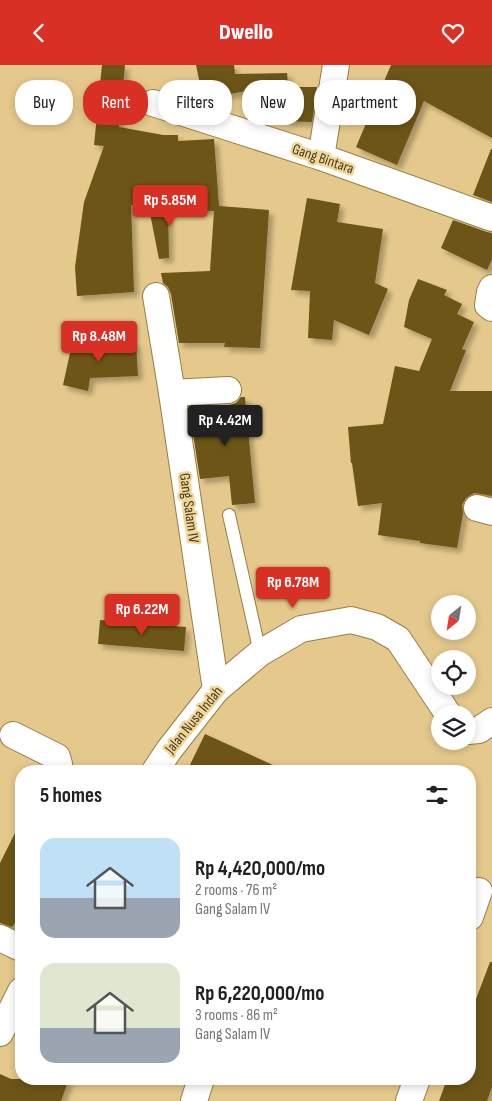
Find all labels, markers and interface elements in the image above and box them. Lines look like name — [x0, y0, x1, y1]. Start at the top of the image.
icon: back — [25, 19, 53, 47]
text: Dwello — [219, 19, 273, 46]
icon: heart — [439, 19, 467, 47]
chip: Buy — [15, 80, 73, 125]
chip: Rent — [83, 80, 148, 125]
chip: Filters — [158, 80, 232, 125]
chip: New — [242, 80, 304, 125]
chip: Apartment — [314, 80, 416, 125]
street label: Gang Bintara — [290, 140, 357, 178]
pin: Rp 5.85M — [118, 185, 222, 227]
text: Rp 5.85M — [144, 191, 196, 210]
pin: Rp 8.48M — [47, 321, 151, 363]
text: Rp 8.48M — [72, 327, 126, 346]
pin: Rp 4.42M — [173, 405, 277, 447]
text: Rp 4.42M — [198, 411, 252, 430]
street label: Gang Salam IV — [175, 472, 203, 544]
pin: Rp 6.78M — [241, 567, 345, 609]
text: Rp 6.78M — [267, 573, 319, 592]
pin: Rp 6.22M — [90, 593, 194, 636]
north arrow — [431, 595, 476, 640]
map controls — [431, 595, 476, 750]
text: Rp 6.22M — [116, 600, 168, 619]
button: locate — [431, 650, 476, 695]
street label: Jalan Nusa Indah — [160, 682, 227, 758]
button: layers — [431, 705, 476, 750]
icon: filters — [423, 781, 451, 809]
text: 5 homes — [40, 783, 102, 808]
text: Rp 4,420,000/mo — [195, 856, 325, 881]
icon: home — [80, 858, 140, 918]
text: 2 rooms · 76 m² — [195, 881, 277, 900]
text: Gang Salam IV — [195, 900, 270, 919]
text: Rp 6,220,000/mo — [195, 981, 324, 1006]
icon: home — [80, 983, 140, 1043]
text: 3 rooms · 86 m² — [195, 1006, 278, 1025]
text: Gang Salam IV — [195, 1025, 270, 1044]

